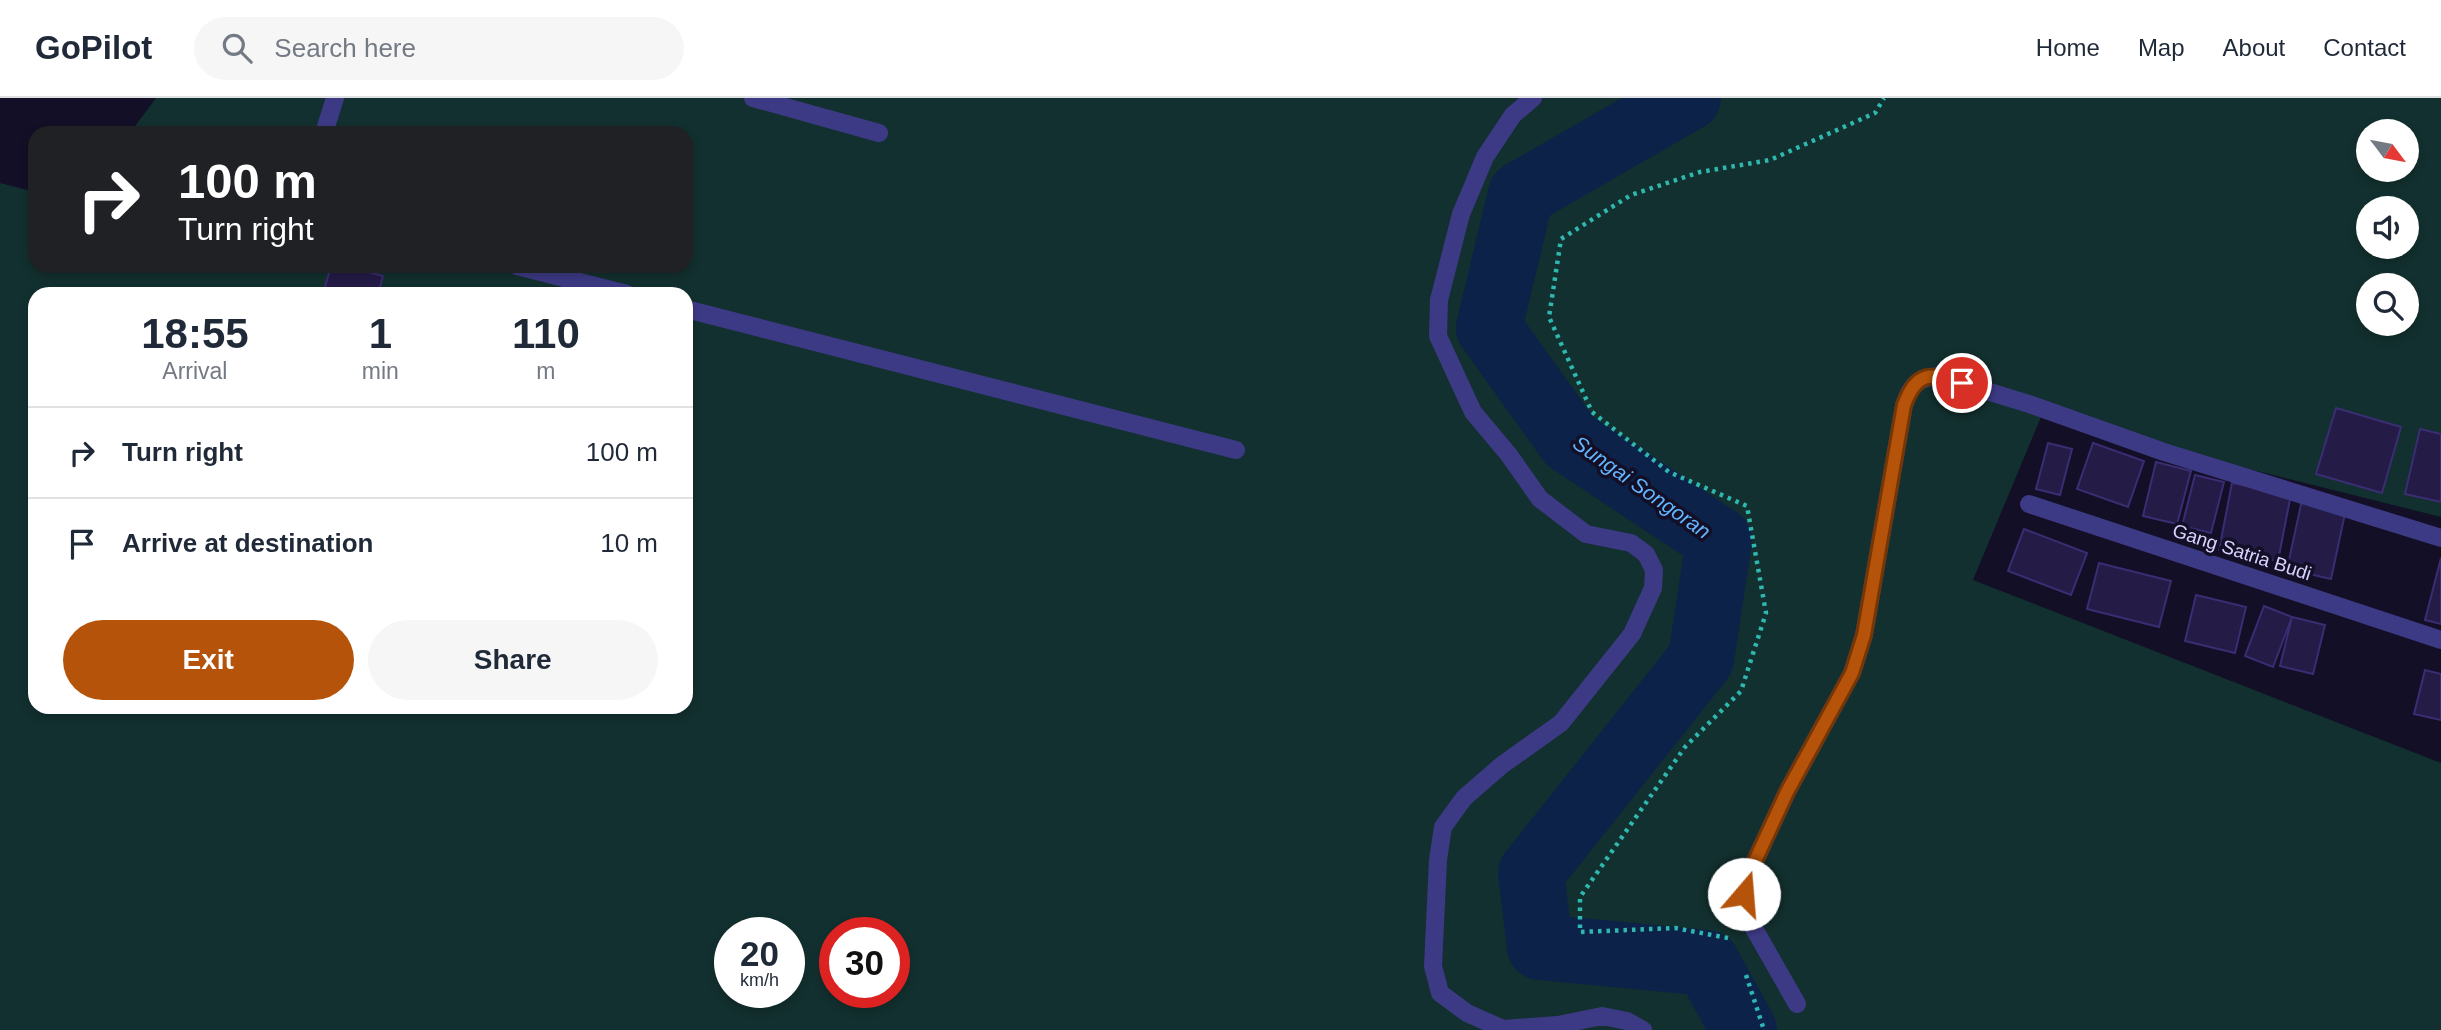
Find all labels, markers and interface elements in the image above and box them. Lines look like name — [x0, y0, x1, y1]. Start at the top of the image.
search box — [194, 17, 684, 80]
text: GoPilot — [35, 29, 152, 66]
icon: search — [218, 29, 256, 67]
text: Search here — [274, 33, 416, 63]
text: Home — [2036, 34, 2100, 61]
text: Map — [2138, 34, 2185, 61]
text: About — [2223, 34, 2285, 61]
text: Contact — [2323, 34, 2406, 61]
north arrow — [2356, 119, 2418, 182]
map controls — [2356, 119, 2419, 336]
icon: right — [63, 154, 154, 245]
text: 100 m — [178, 154, 317, 208]
button: sound — [2356, 196, 2419, 259]
text: Turn right — [178, 211, 314, 247]
button: search — [2356, 273, 2419, 336]
text: 18:55 — [141, 310, 249, 357]
text: 1 — [369, 310, 392, 357]
text: 110 — [512, 310, 580, 357]
pin — [1932, 353, 1992, 413]
text: Arrival — [162, 358, 227, 384]
text: min — [362, 358, 399, 384]
text: m — [536, 358, 556, 384]
icon: arrive — [1943, 364, 1981, 402]
water label: Sungai Songoran — [1569, 431, 1715, 543]
icon: right — [63, 434, 101, 472]
text: Turn right — [122, 437, 243, 467]
text: 100 m — [586, 437, 658, 467]
street label: Gang Satria Budi — [2170, 520, 2314, 584]
icon: arrive — [63, 525, 101, 563]
text: Arrive at destination — [122, 528, 373, 558]
text: 10 m — [600, 528, 658, 558]
button: Exit — [63, 620, 354, 700]
button: Share — [368, 620, 658, 700]
position arrow — [1707, 857, 1781, 931]
speed limit sign: 30 — [819, 917, 910, 1008]
text: 20 — [740, 934, 779, 973]
text: km/h — [740, 970, 779, 990]

